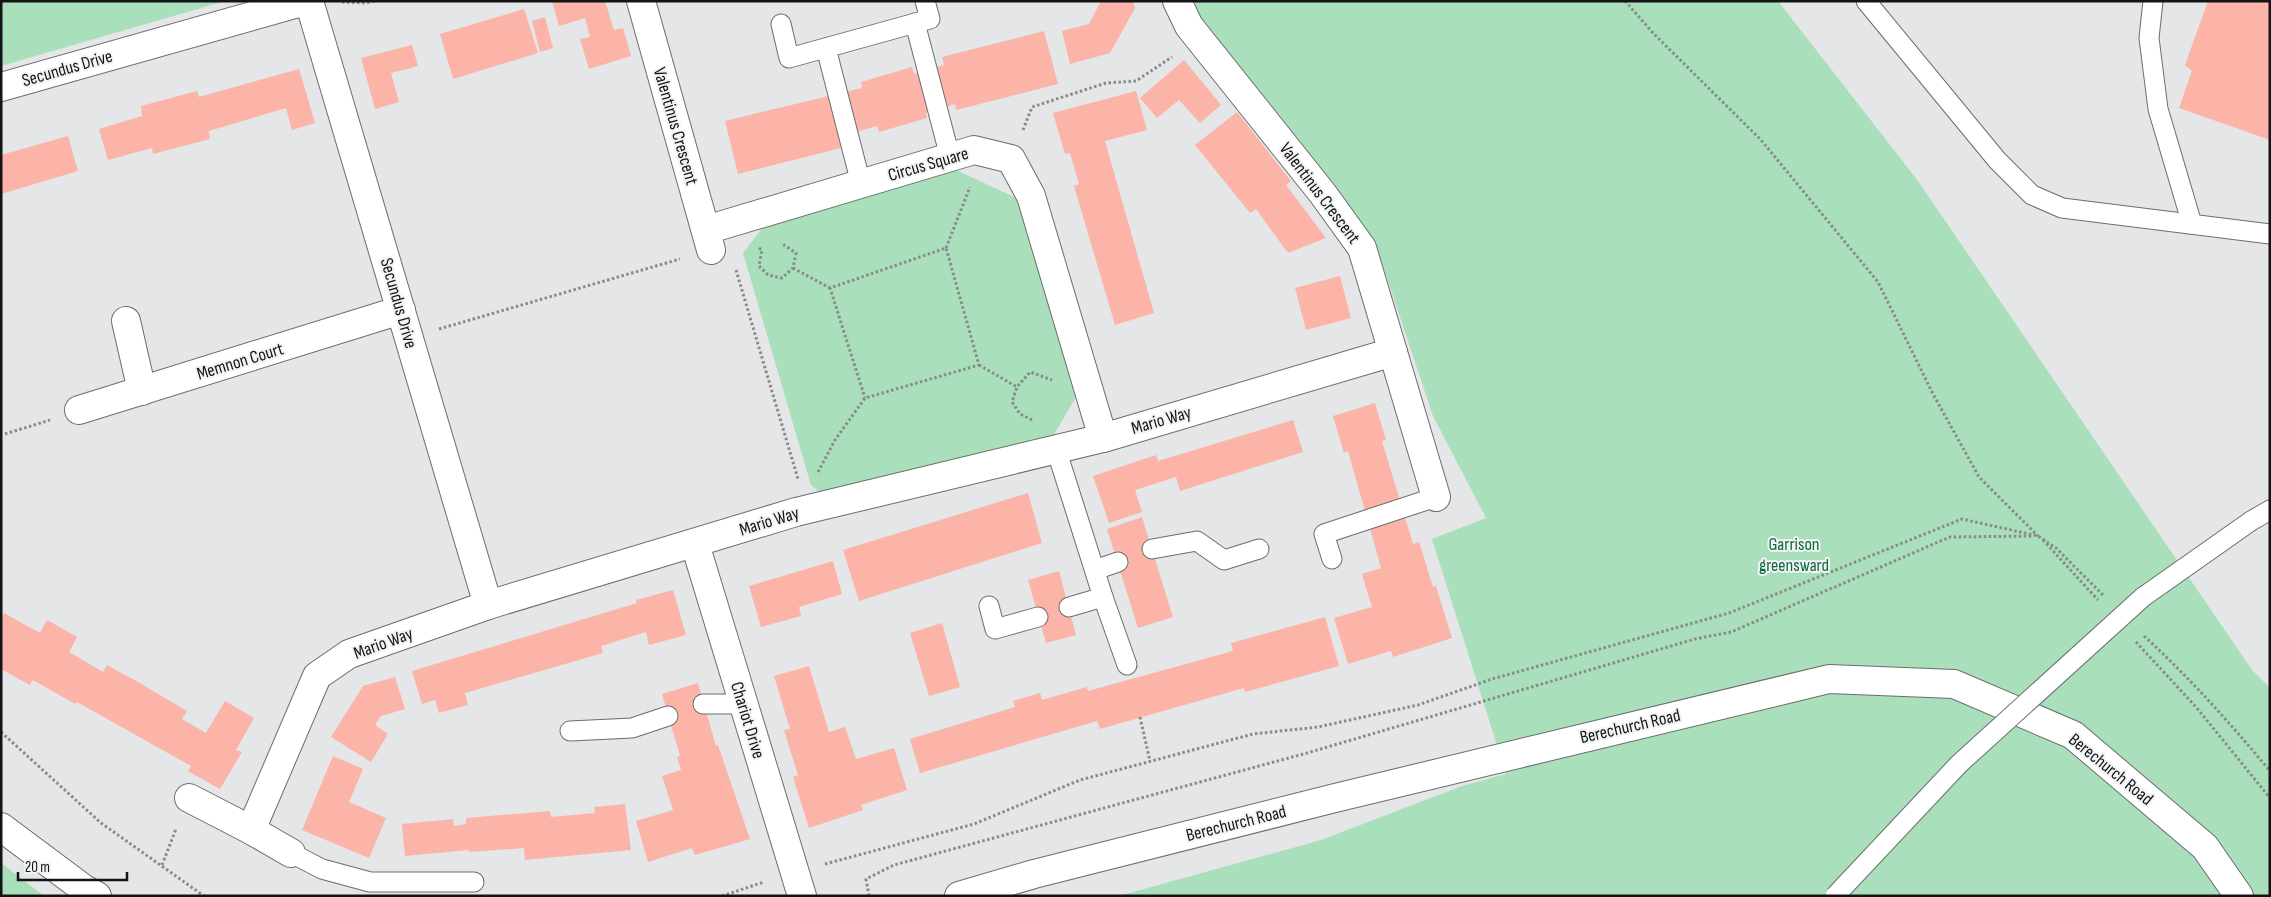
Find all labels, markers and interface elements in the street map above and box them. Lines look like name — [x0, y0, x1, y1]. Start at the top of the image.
street label: Secundus Drive — [19, 46, 115, 91]
street label: Valentinus Crescent — [649, 65, 702, 188]
street label: Valentinus Crescent — [1275, 139, 1365, 248]
street label: Circus Square — [885, 143, 971, 186]
street label: Secundus Drive — [376, 255, 421, 351]
street label: Memnon Court — [194, 338, 287, 385]
street label: Mario Way — [1129, 402, 1194, 439]
street label: Mario Way — [737, 502, 802, 541]
park label: Garrison greensward — [1759, 534, 1829, 576]
street label: Mario Way — [351, 623, 416, 664]
street label: Chariot Drive — [726, 679, 769, 761]
street label: Berechurch Road — [1578, 705, 1682, 748]
street label: Berechurch Road — [2064, 729, 2157, 810]
street label: Berechurch Road — [1184, 801, 1288, 846]
scale bar — [18, 850, 126, 882]
text: 20 m — [25, 858, 50, 877]

